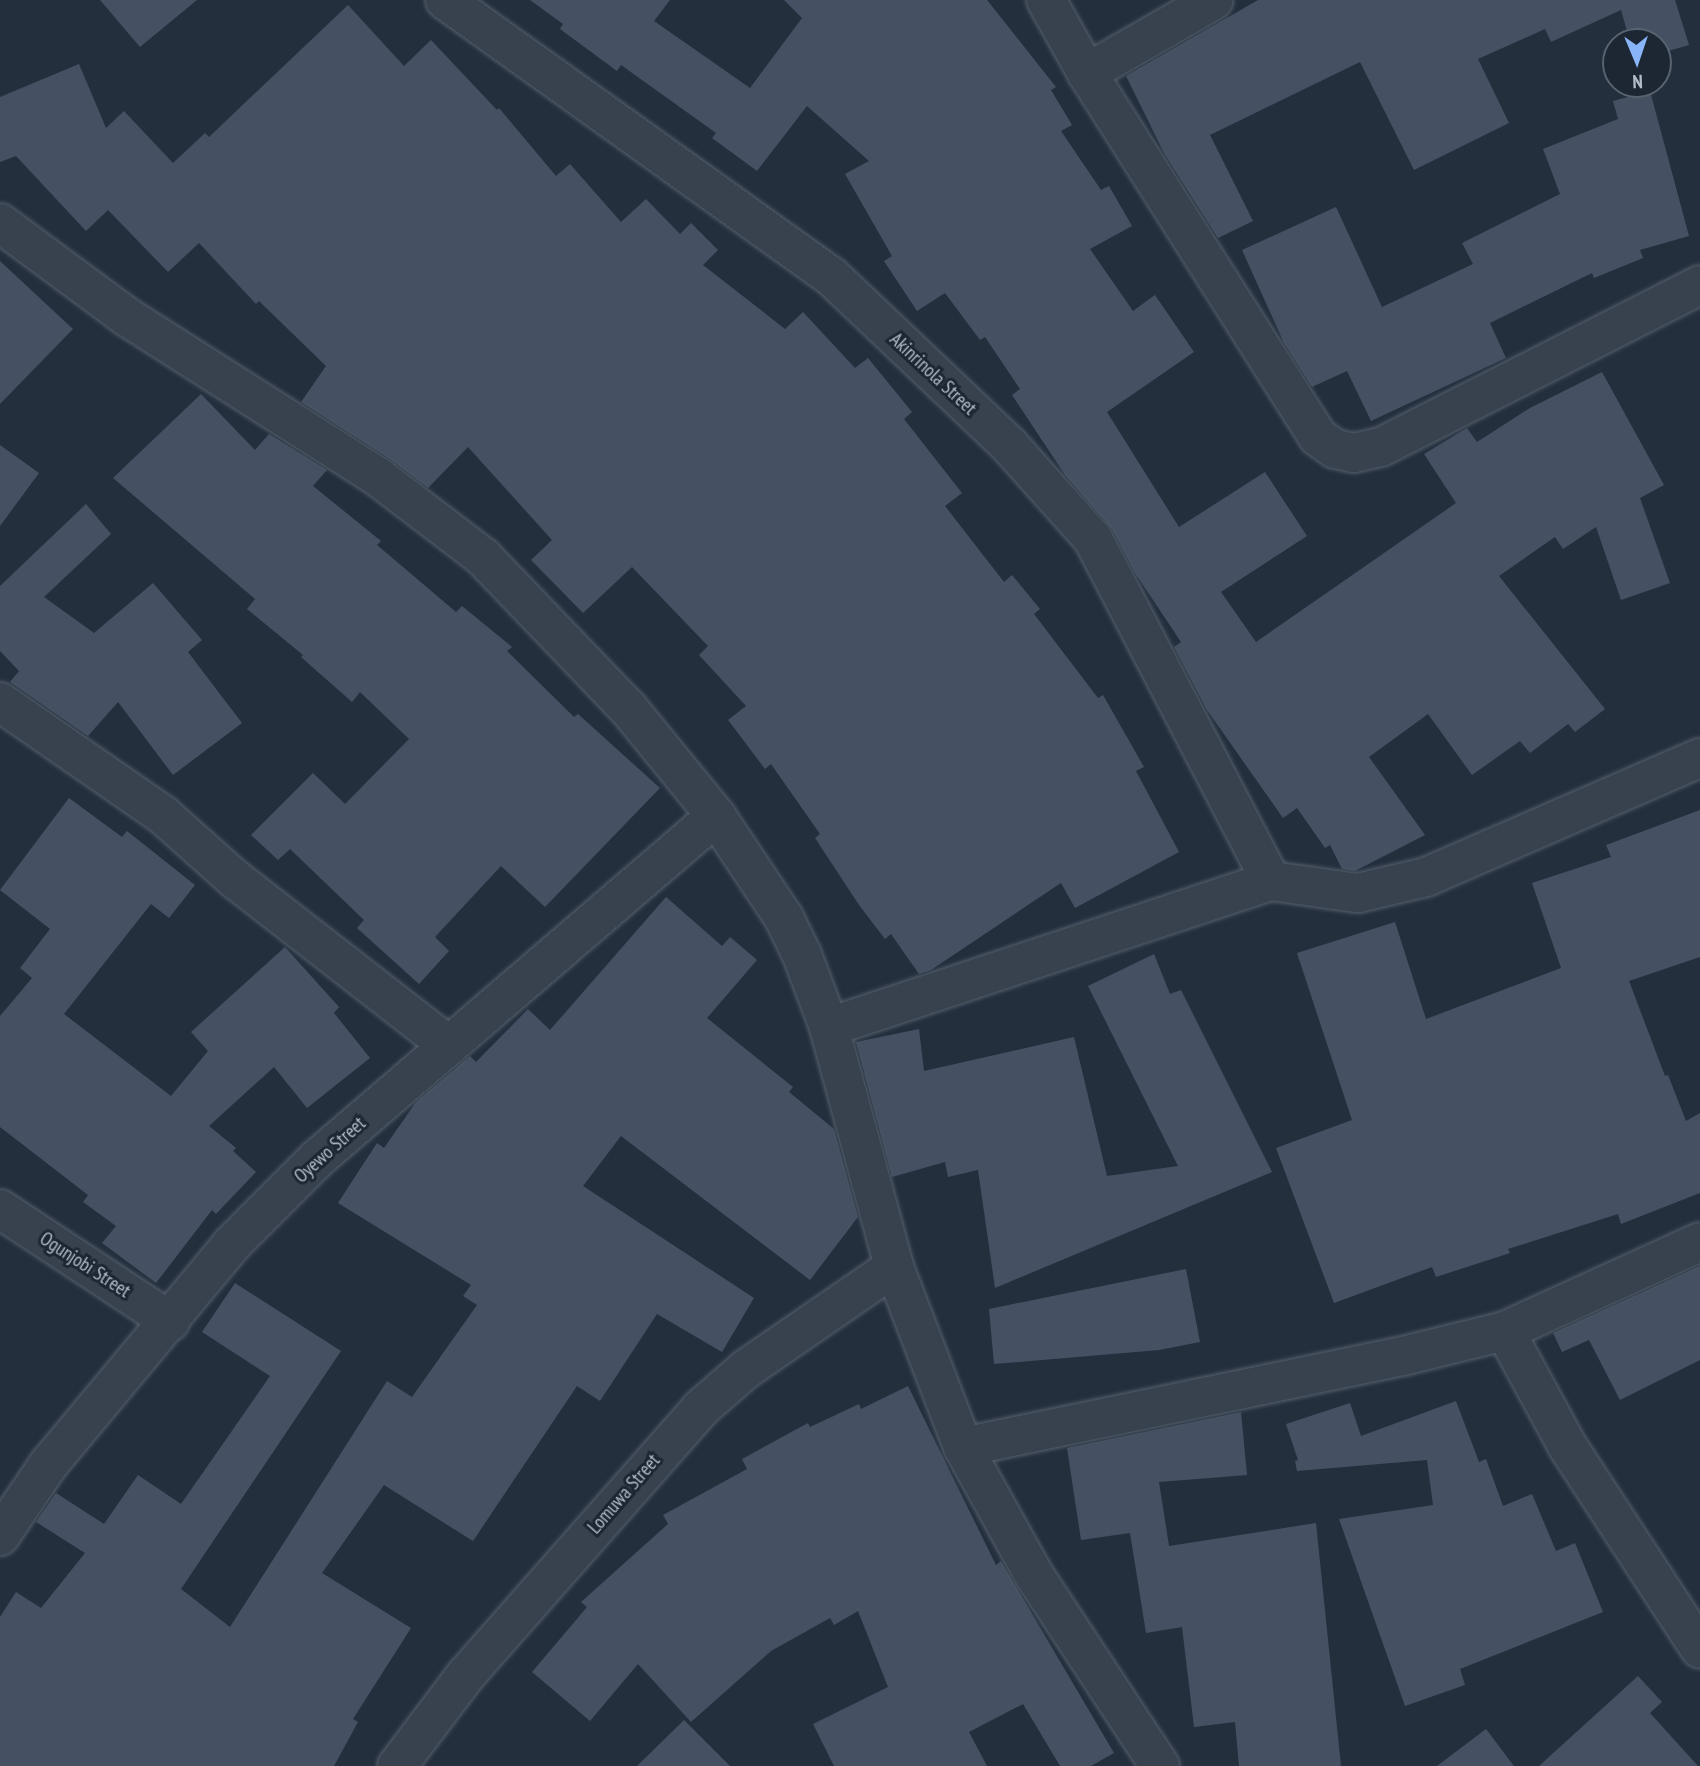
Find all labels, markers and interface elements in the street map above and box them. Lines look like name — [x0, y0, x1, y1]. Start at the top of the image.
north arrow — [1602, 28, 1672, 98]
text: N — [1632, 70, 1643, 94]
street label: Akinrinola Street — [885, 328, 981, 420]
street label: Oyewo Street — [290, 1112, 370, 1188]
street label: Ogunjobi Street — [35, 1227, 135, 1303]
street label: Lomuwa Street — [583, 1450, 665, 1538]

